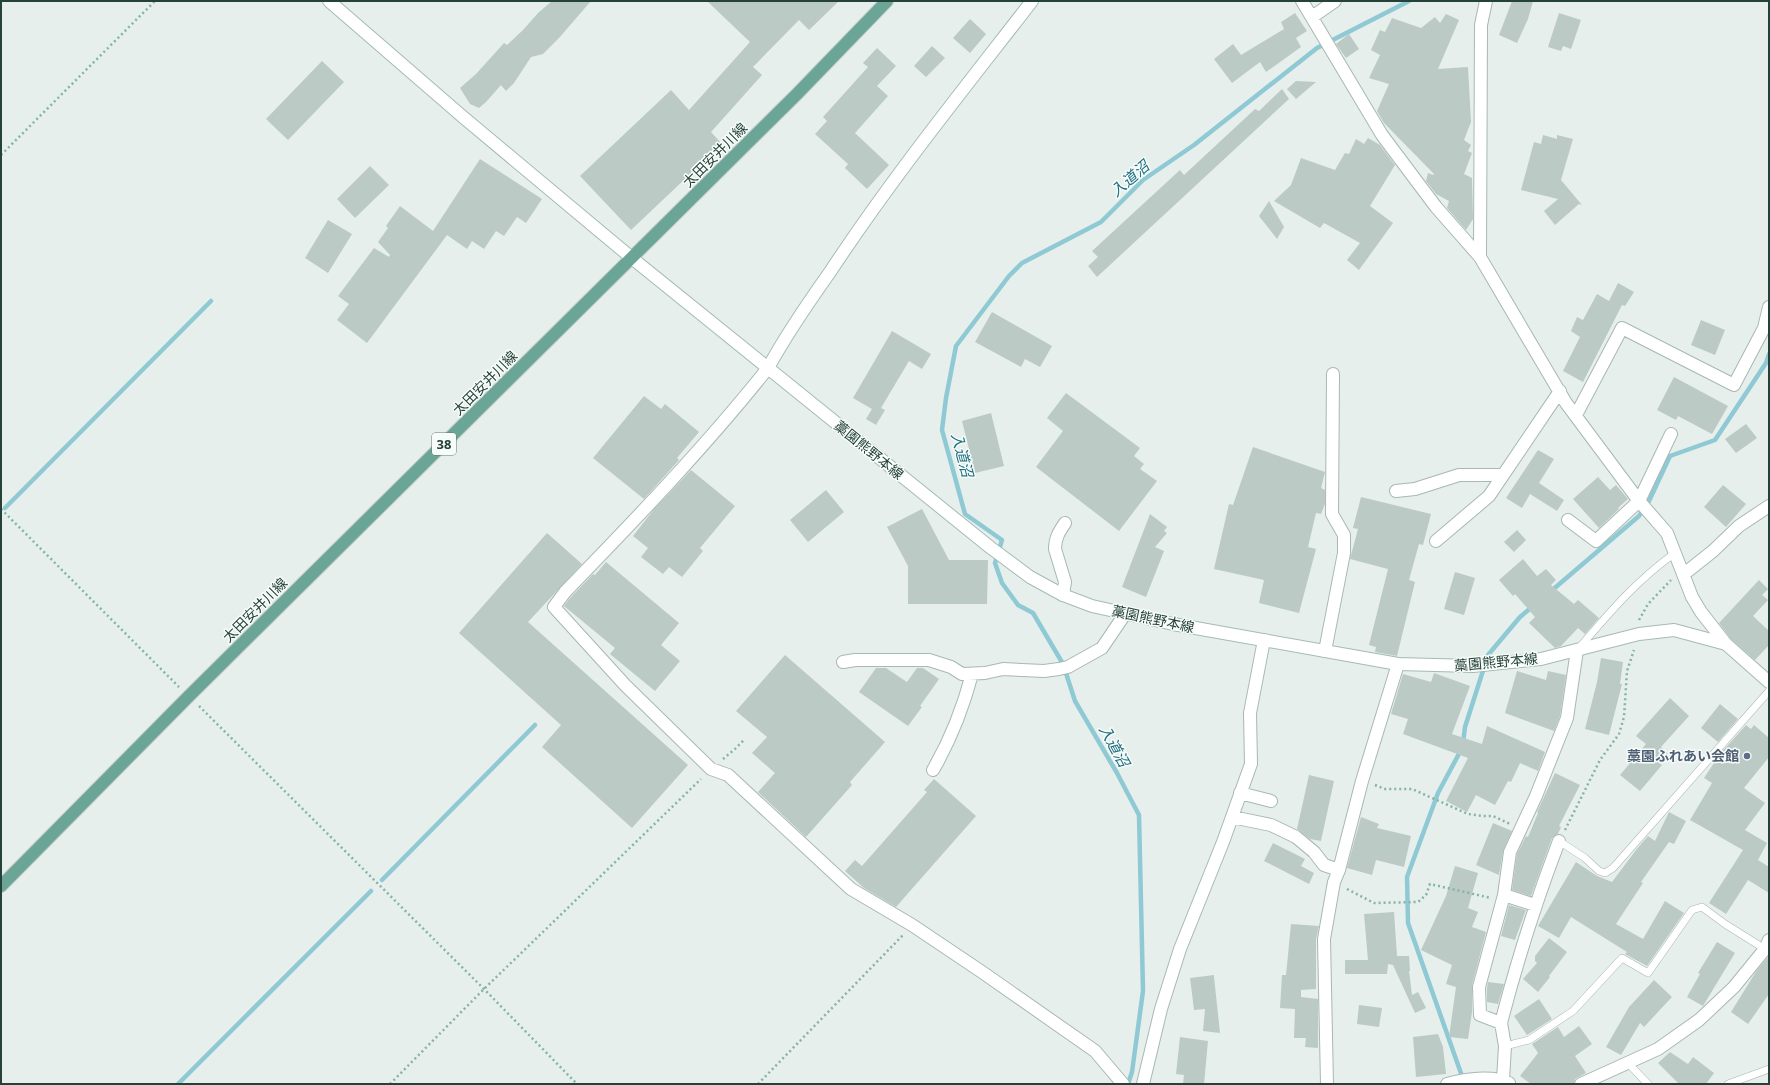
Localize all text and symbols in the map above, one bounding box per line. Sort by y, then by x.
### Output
street label: 太田安井川線 [678,118,751,191]
water label: 入道沼 [1106,155,1154,201]
street label: 太田安井川線 [448,346,521,419]
street label: 藁園熊野本線 [831,416,908,483]
water label: 入道沼 [947,430,979,481]
road number: 38 [432,433,456,455]
street label: 太田安井川線 [218,573,291,646]
street label: 藁園熊野本線 [1110,600,1196,637]
street label: 藁園熊野本線 [1453,648,1539,675]
water label: 入道沼 [1095,721,1135,772]
place label: 藁園ふれあい会館 [1627,746,1739,765]
marker: 藁園ふれあい会館 [1742,751,1752,761]

